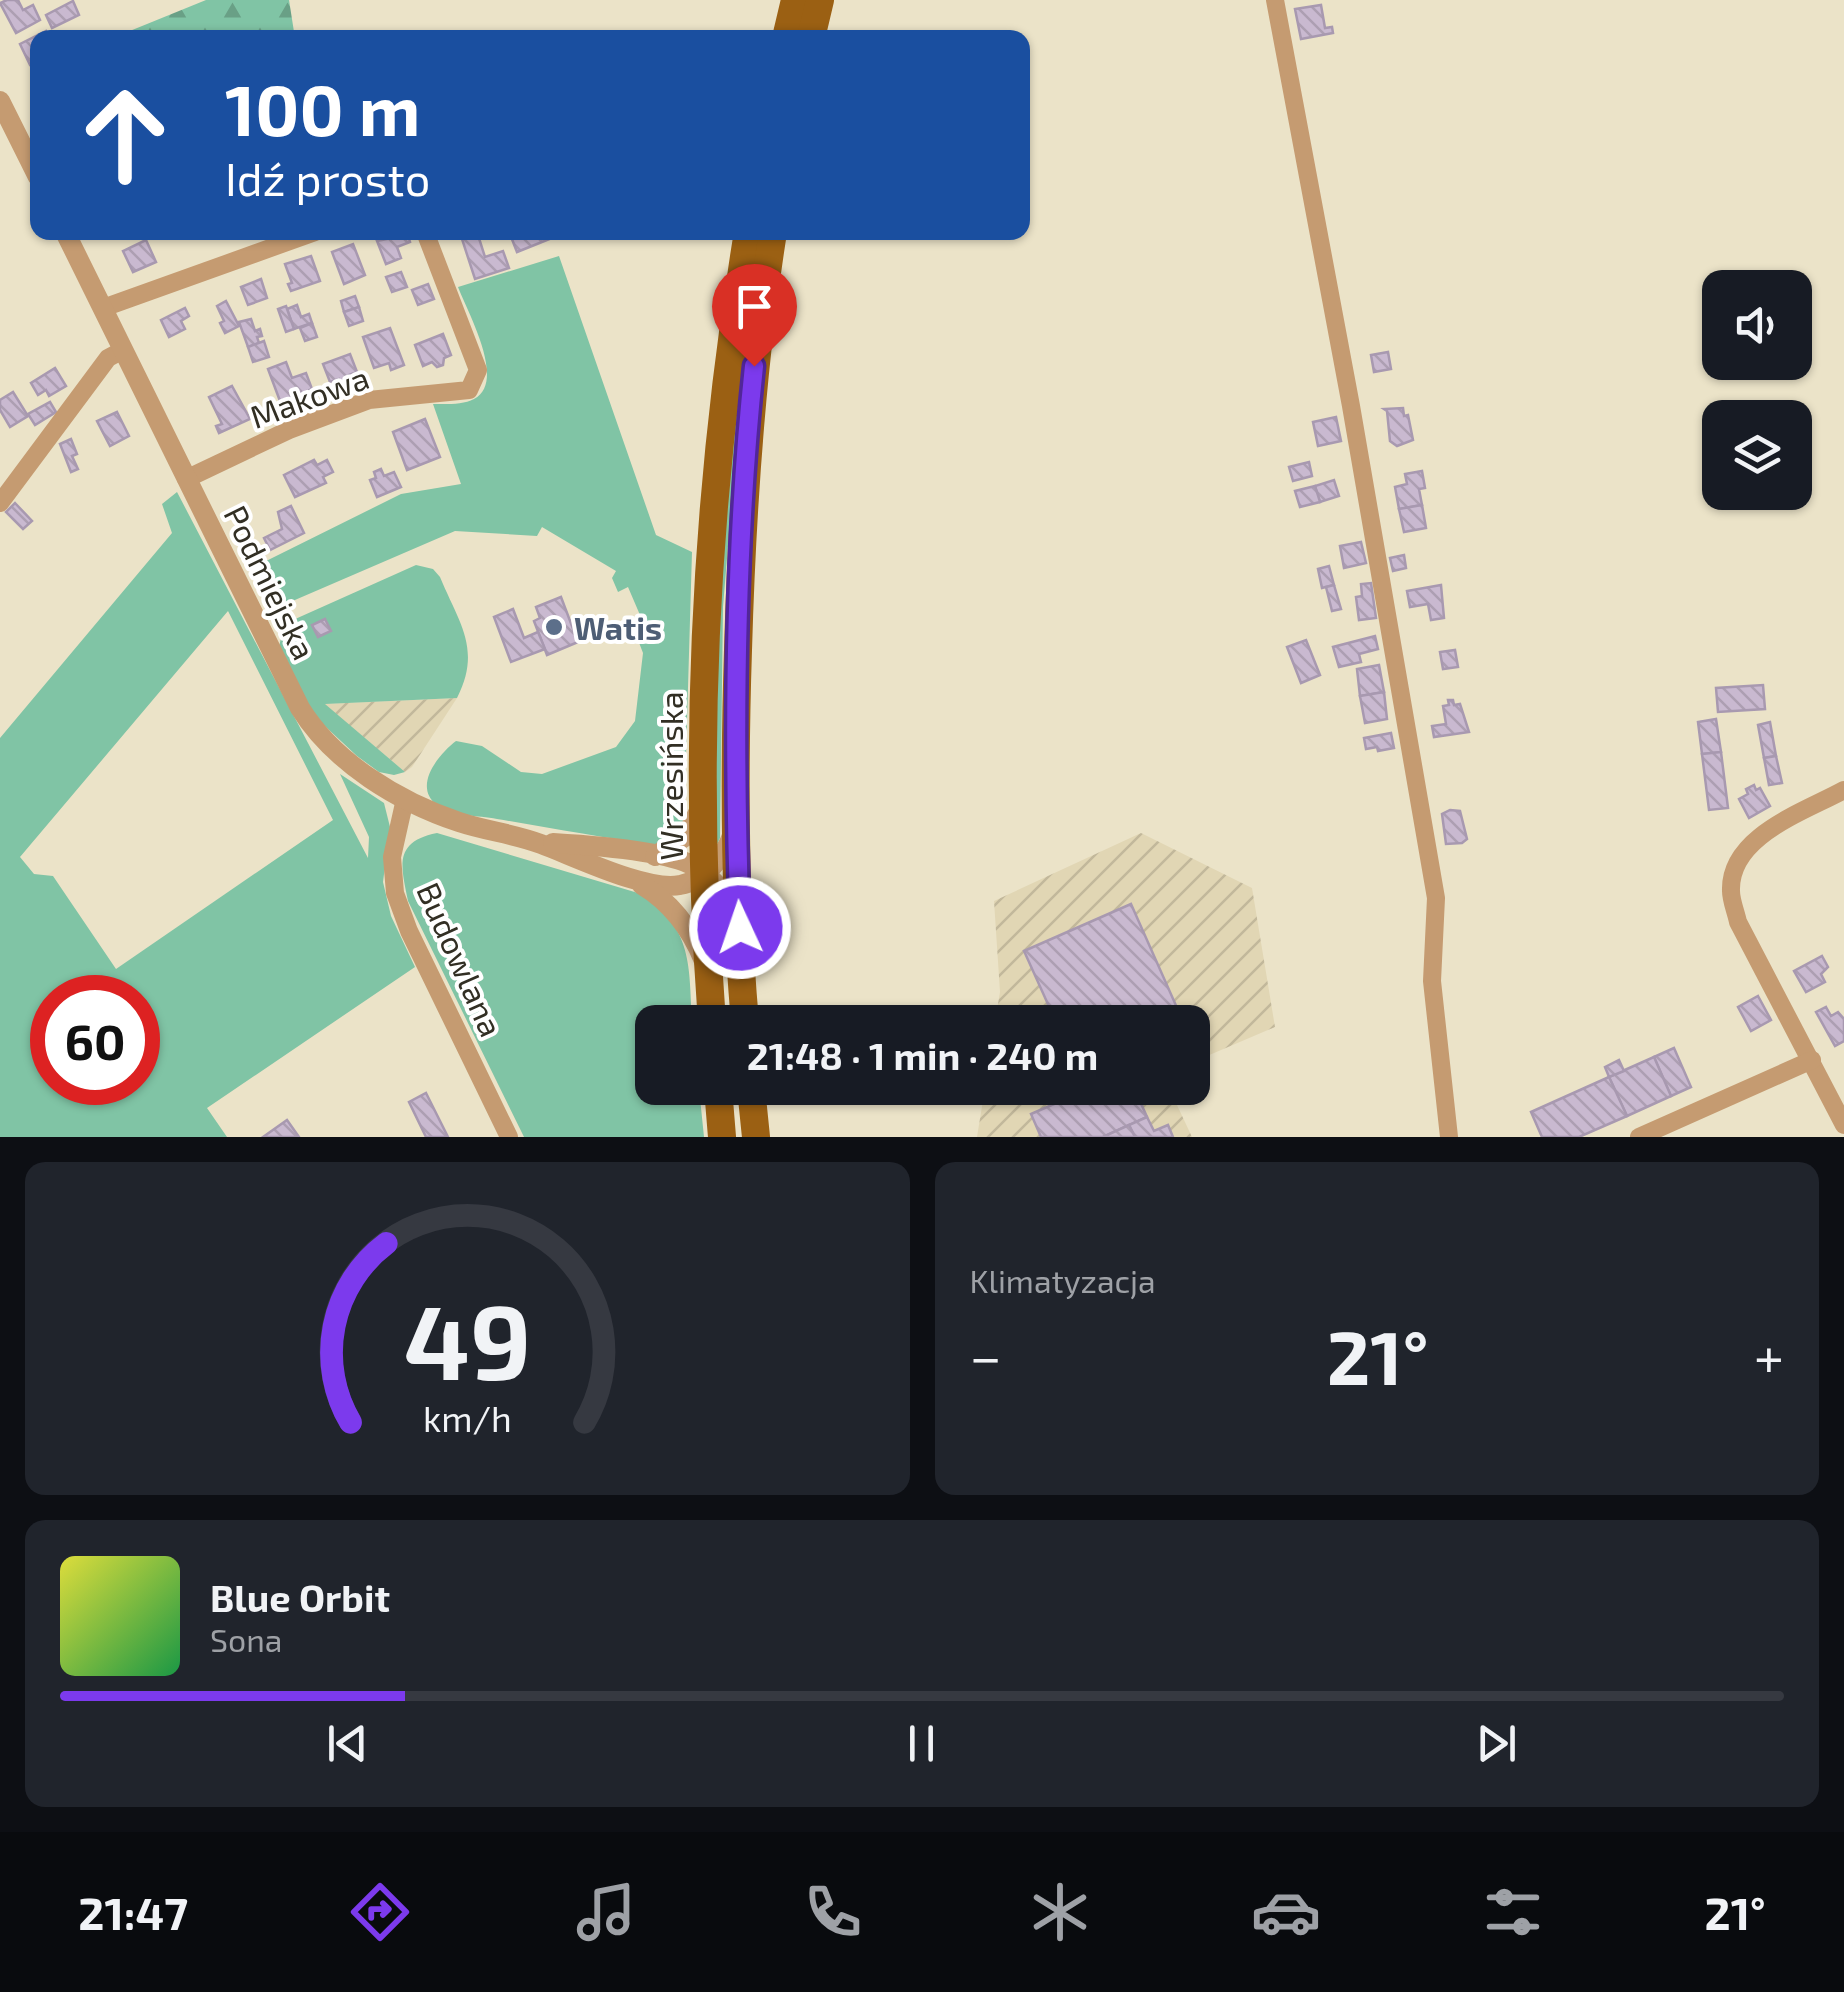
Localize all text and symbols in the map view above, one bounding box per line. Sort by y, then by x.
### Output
text: 100 m [225,66,420,150]
icon: ahead [60,70,190,200]
text: Idź prosto [225,151,430,205]
pin [712,264,797,367]
map controls [1702,270,1812,510]
button: sound [1702,270,1812,380]
icon: arrive [727,279,782,334]
street label: Makowa [245,357,373,435]
button: layers [1702,400,1812,510]
street label: Podmiejska [217,499,325,666]
place label: Watis [574,608,662,646]
marker: Watis [543,616,565,638]
street label: Wrzesińska [651,691,689,861]
street label: Budowlana [410,876,512,1042]
position arrow [688,876,792,980]
speed limit sign: 60 [30,975,160,1105]
text: 21:48 · 1 min · 240 m [747,1032,1098,1078]
text: Klimatyzacja [970,1261,1156,1299]
text: 49 [403,1276,531,1401]
text: 21° [1327,1310,1429,1400]
text: − [970,1322,1002,1388]
text: + [1754,1322,1784,1388]
text: km/h [423,1396,512,1439]
text: Blue Orbit [210,1574,390,1620]
text: Sona [210,1620,282,1658]
icon: previous [320,1716,375,1771]
icon: pause [894,1716,949,1771]
icon: next [1469,1716,1524,1771]
icon: directions [345,1877,415,1947]
icon: music [571,1877,641,1947]
icon: phone [798,1877,868,1947]
icon: climate [1025,1877,1095,1947]
icon: car [1251,1877,1321,1947]
icon: filters [1478,1877,1548,1947]
text: 21:47 [78,1885,188,1939]
text: 21° [1705,1885,1766,1939]

